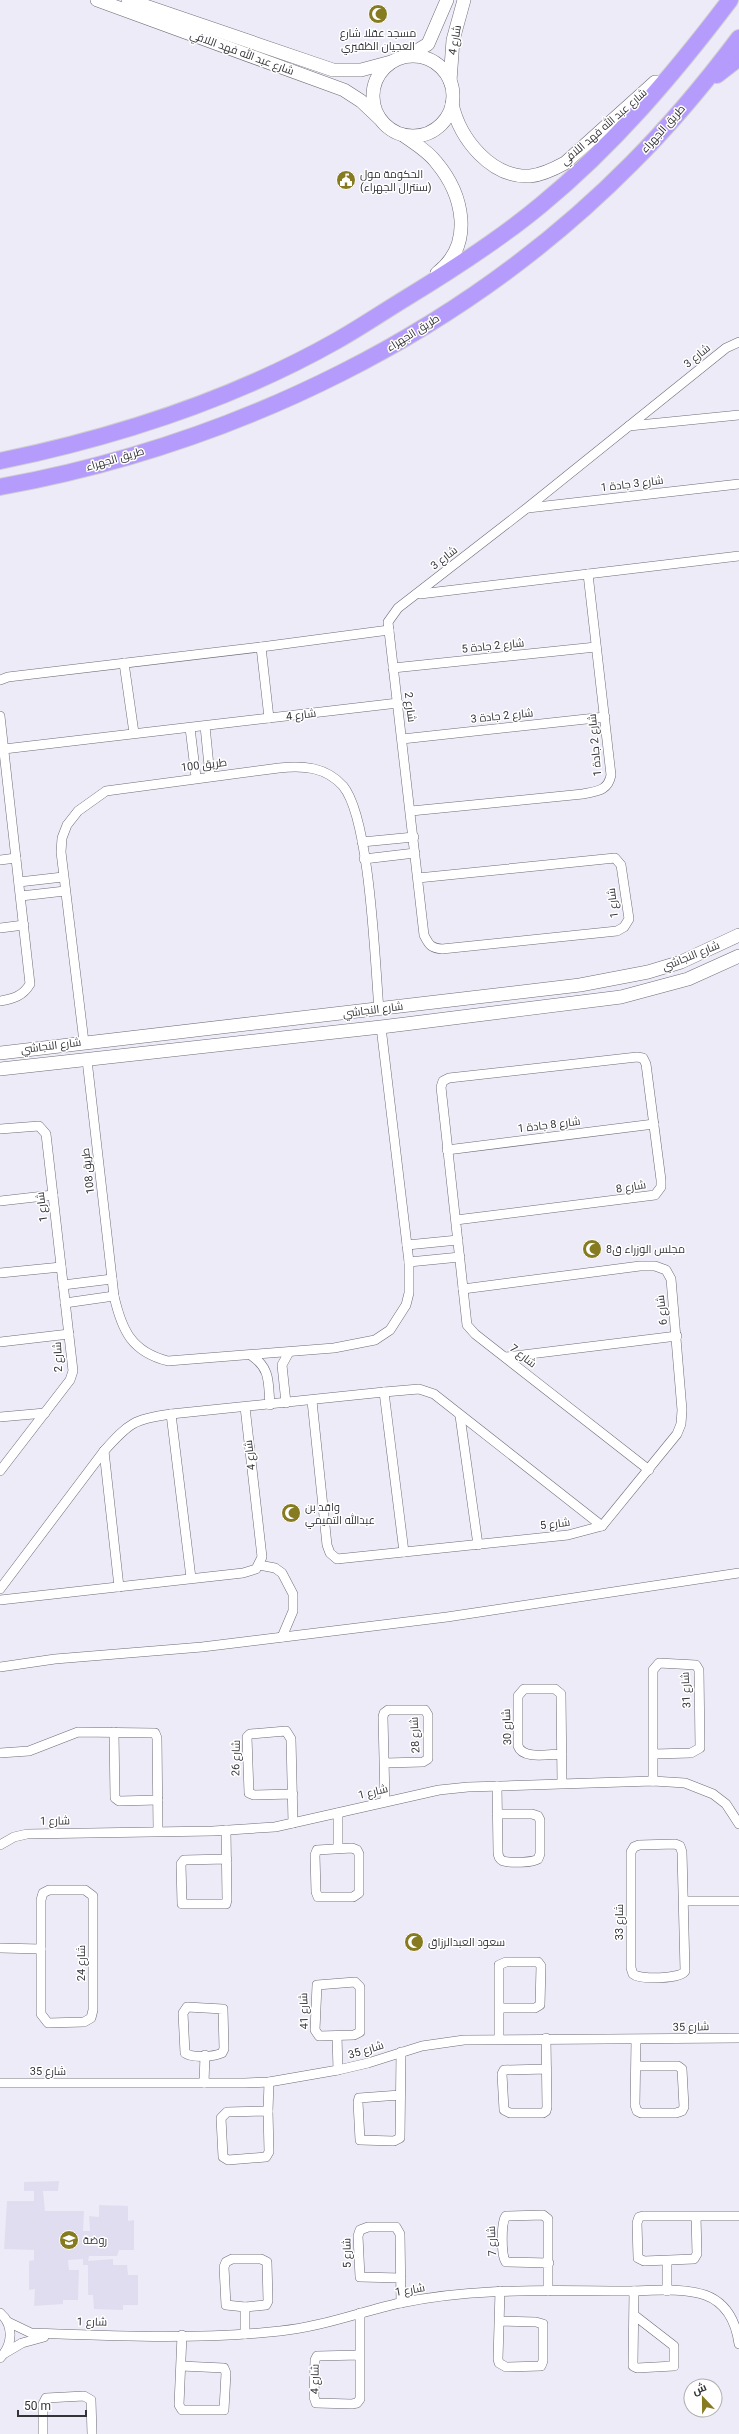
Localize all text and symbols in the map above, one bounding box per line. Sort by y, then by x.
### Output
mosque icon: مسجد عقلا شارع العجيان الظفيري [367,3,389,25]
street label: شارع 4 [446,24,465,56]
street label: شارع عبد الله فهد اللافي [187,26,297,80]
place label: مسجد عقلا شارع العجيان الظفيري [340,27,416,55]
street label: شارع عبد الله فهد اللافي [557,85,651,169]
street label: طريق الجهراء [638,102,688,156]
place label: الحكومة مول (سنترال الجهراء) [360,168,432,194]
public building icon: الحكومة مول (سنترال الجهراء) [335,169,357,191]
street label: طريق الجهراء [384,312,442,354]
street label: شارع 3 [681,341,713,371]
street label: طريق الجهراء [84,444,146,474]
street label: شارع 3 جادة 1 [600,474,664,495]
street label: شارع 3 [428,544,461,573]
street label: شارع 2 جادة 5 [461,636,525,657]
street label: شارع 2 [401,691,418,723]
street label: شارع 2 جادة 3 [470,706,534,727]
street label: شارع 4 [285,707,317,724]
street label: شارع 2 جادة 1 [586,713,605,777]
street label: طريق 100 [180,756,228,774]
street label: شارع 1 [605,887,622,919]
street label: شارع النجاشي [660,939,722,974]
street label: شارع النجاشي [342,1000,404,1021]
street label: شارع النجاشي [20,1036,82,1057]
street label: شارع 8 جادة 1 [517,1115,581,1136]
street label: طريق 108 [79,1147,97,1195]
street label: شارع 8 [615,1178,647,1197]
street label: شارع 1 [34,1191,51,1223]
mosque icon: مجلس الوزراء ق8 [581,1238,603,1260]
place label: مجلس الوزراء ق8 [606,1243,685,1256]
street label: شارع 6 [654,1294,671,1326]
street label: شارع 2 [51,1342,66,1372]
street label: شارع 7 [506,1342,539,1371]
street label: شارع 4 [242,1439,259,1471]
place label: واقد بن عبدالله التميمي [305,1501,375,1529]
mosque icon: واقد بن عبدالله التميمي [280,1502,302,1524]
street label: شارع 5 [539,1516,571,1533]
street label: شارع 31 [679,1671,694,1709]
street label: شارع 30 [500,1709,515,1745]
street label: شارع 28 [408,1716,423,1754]
street label: شارع 26 [229,1740,244,1776]
street label: شارع 1 [357,1782,389,1803]
street label: شارع 1 [40,1814,70,1829]
street label: شارع 33 [613,1904,627,1940]
mosque icon: سعود العبدالرزاق [403,1931,425,1953]
place label: سعود العبدالرزاق [428,1936,505,1949]
street label: شارع 24 [75,1945,89,1981]
street label: شارع 41 [297,1993,312,2029]
street label: شارع 35 [673,2020,709,2035]
street label: شارع 35 [347,2038,386,2062]
street label: شارع 35 [30,2065,66,2079]
street label: شارع 7 [485,2226,500,2256]
school or university icon: روضة [58,2229,80,2251]
place label: روضة [83,2234,107,2247]
street label: شارع 5 [340,2238,355,2268]
street label: شارع 1 [394,2281,426,2300]
street label: شارع 1 [77,2315,107,2330]
street label: شارع 4 [308,2364,323,2394]
north arrow [683,2378,723,2418]
text: ش [690,2381,708,2398]
scale bar [18,2392,86,2418]
text: 50 m [24,2399,51,2413]

